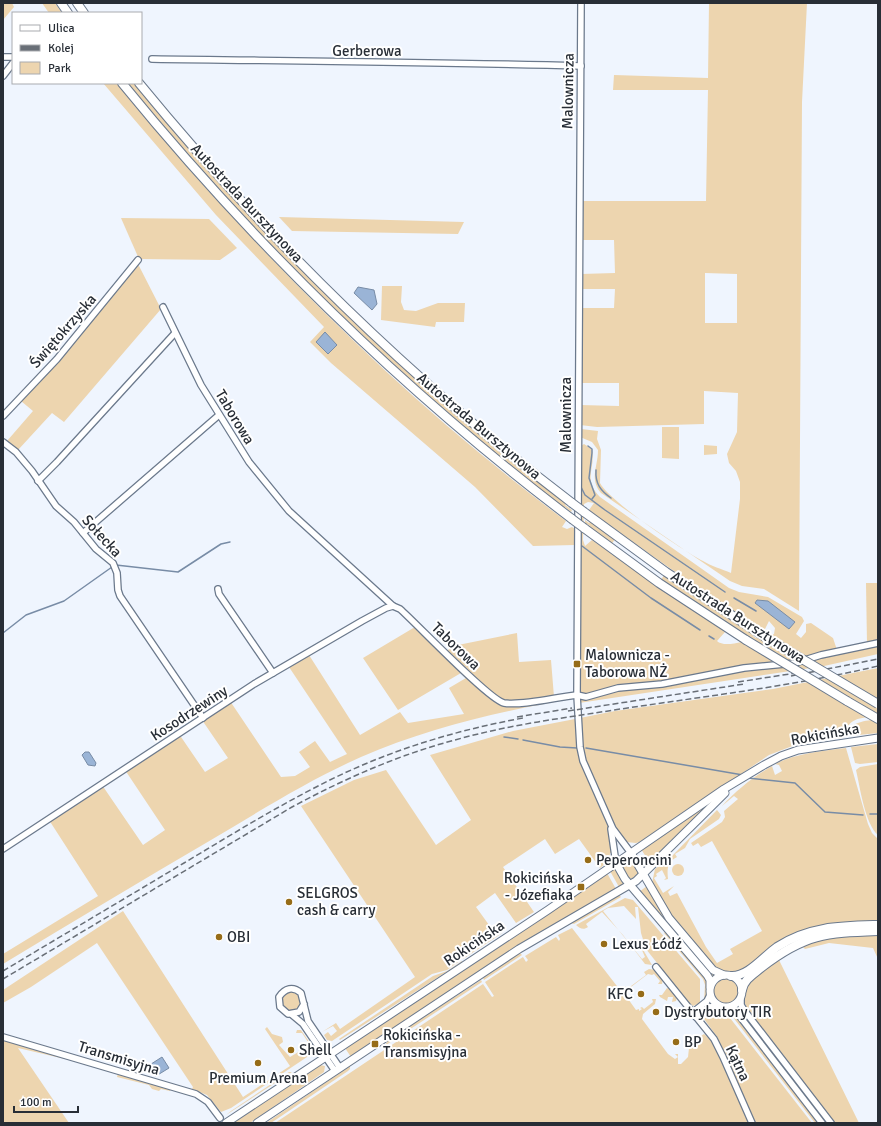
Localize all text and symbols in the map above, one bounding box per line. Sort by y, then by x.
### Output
legend [12,12,142,84]
text: Ulica [48,21,75,36]
text: Kolej [48,41,74,56]
street label: Gerberowa [332,42,402,60]
street label: Malownicza [558,53,578,129]
text: Park [48,61,71,76]
street label: Autostrada Bursztynowa [187,140,307,266]
street label: Świętokrzyska [25,290,100,372]
street label: Autostrada Bursztynowa [413,369,545,483]
street label: Malownicza [557,377,575,453]
street label: Taborowa [212,386,258,448]
street label: Sołecka [78,511,126,561]
street label: Autostrada Bursztynowa [668,567,808,667]
street label: Taborowa [428,618,484,674]
place label: Malownicza - Taborowa NŻ [585,646,670,681]
marker: Malownicza - Taborowa NŻ [572,659,582,669]
street label: Kosodrzewiny [147,681,231,745]
street label: Rokicińska [789,719,861,749]
place label: Peperoncini [596,851,672,869]
marker: Peperoncini [583,855,593,865]
place label: Rokicińska - Józefiaka [504,869,573,904]
marker: Rokicińska - Józefiaka [576,882,586,892]
place label: SELGROS cash & carry [297,884,375,919]
marker: SELGROS cash & carry [284,897,294,907]
street label: Rokicińska [440,916,508,970]
place label: OBI [227,928,250,946]
marker: OBI [214,932,224,942]
place label: Lexus Łódź [612,935,682,953]
marker: Lexus Łódź [599,939,609,949]
place label: KFC [607,985,633,1003]
marker: KFC [636,989,646,999]
place label: Dystrybutory TIR [664,1003,772,1021]
marker: Dystrybutory TIR [651,1007,661,1017]
place label: Rokicińska - Transmisyjna [383,1026,467,1061]
place label: BP [684,1033,702,1051]
street label: Transmisyjna [76,1037,162,1079]
marker: BP [671,1037,681,1047]
marker: Rokicińska - Transmisyjna [370,1039,380,1049]
place label: Shell [299,1041,332,1059]
street label: Kątna [722,1042,754,1084]
marker: Shell [286,1045,296,1055]
marker: Premium Arena [253,1058,263,1068]
place label: Premium Arena [209,1069,307,1087]
scale bar [14,1088,78,1114]
text: 100 m [20,1095,52,1110]

